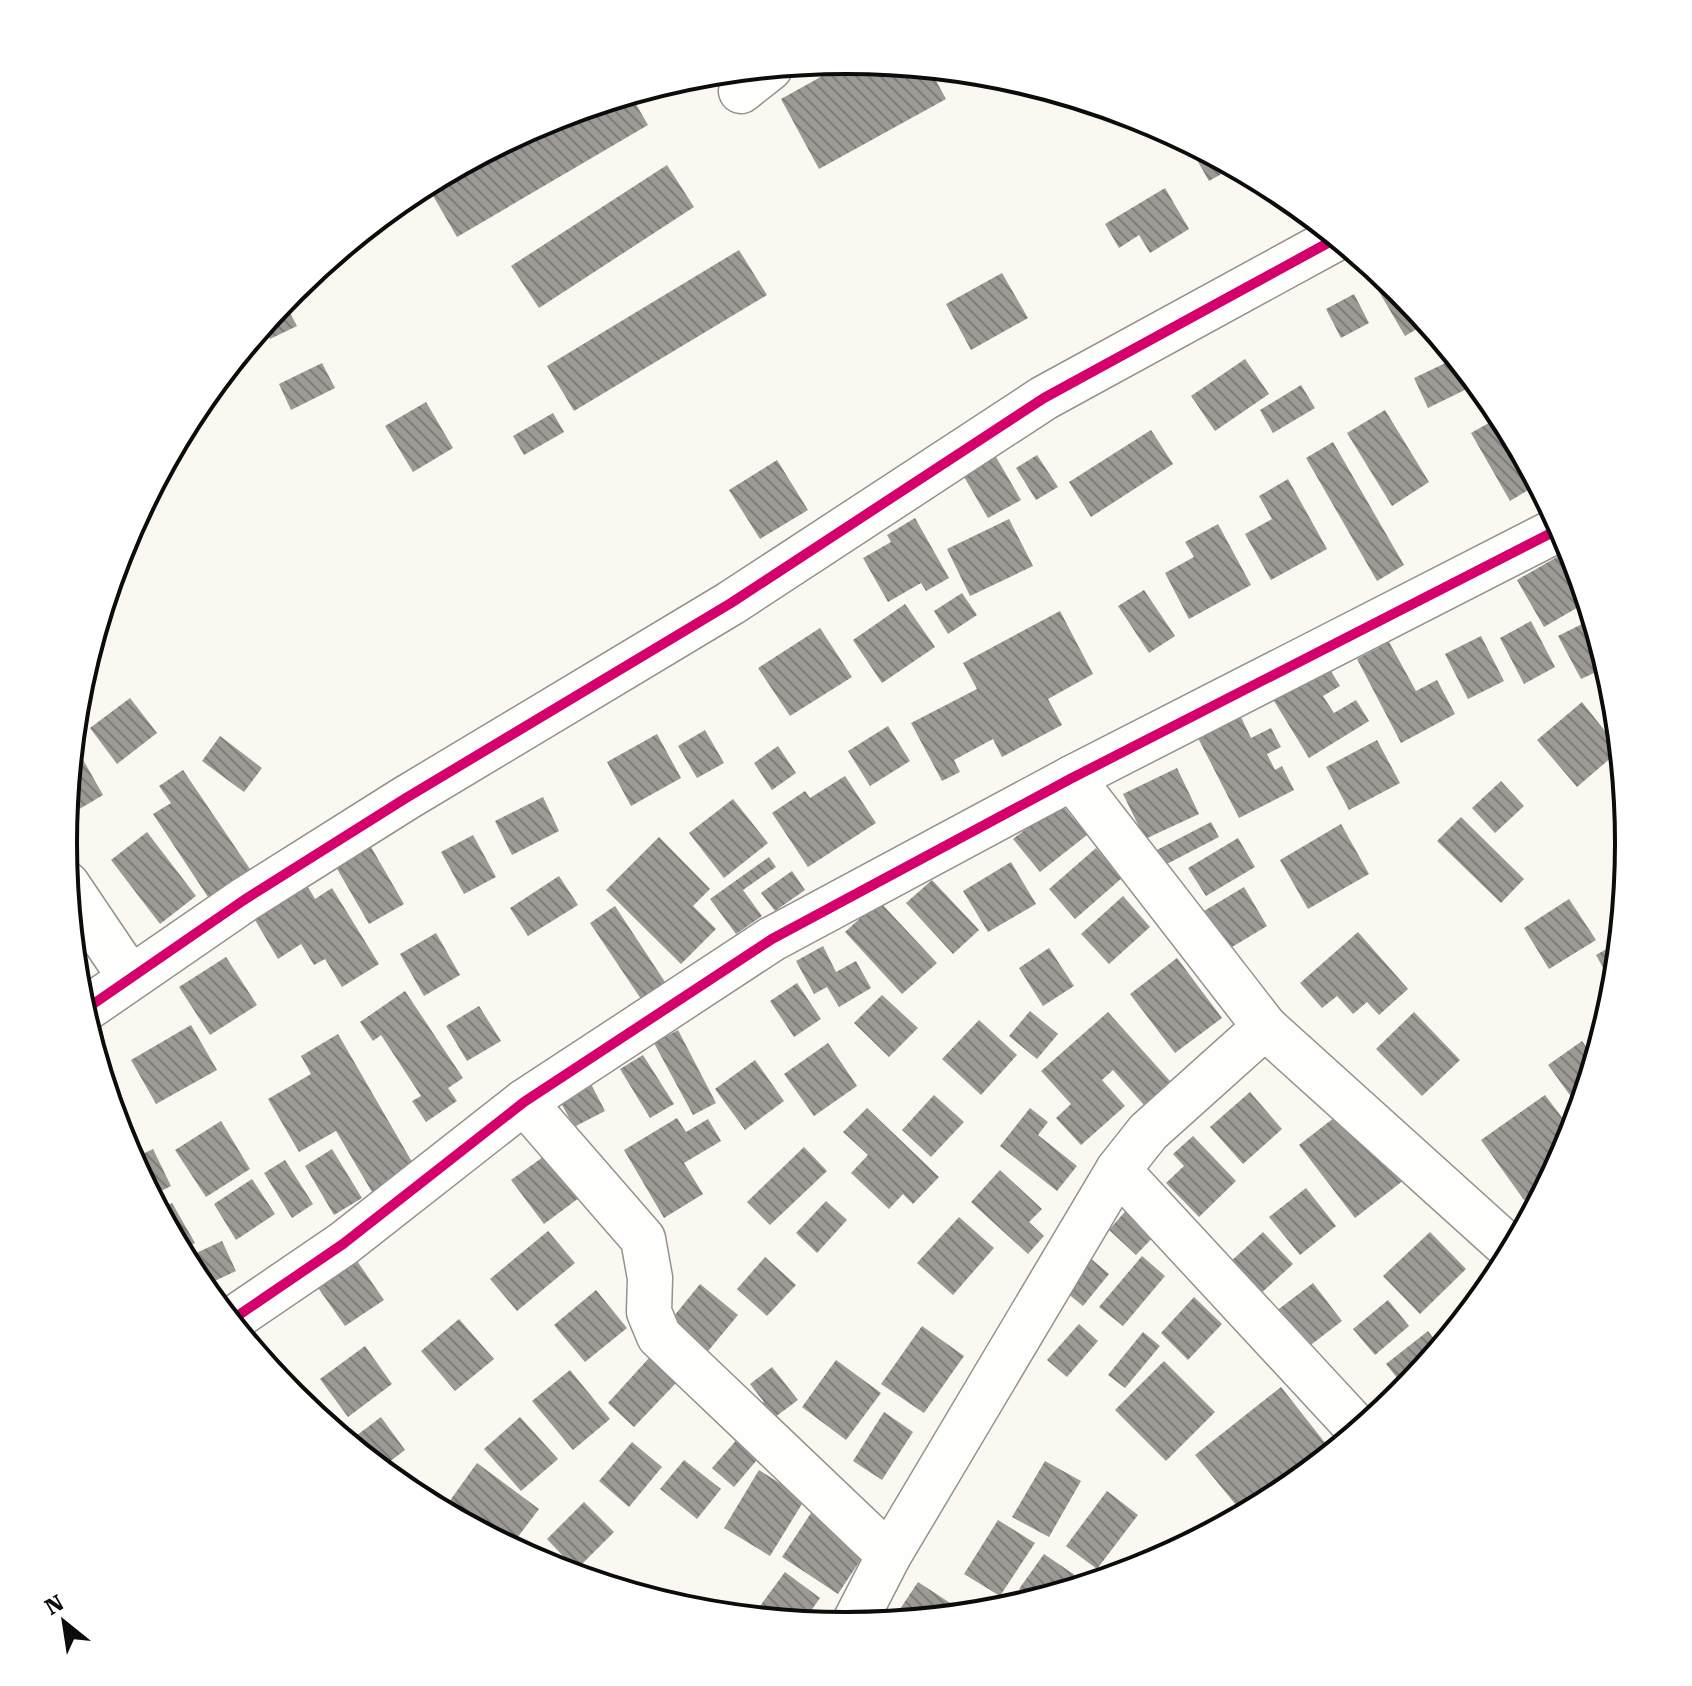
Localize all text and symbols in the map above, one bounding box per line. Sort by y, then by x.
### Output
north arrow [24,1582,104,1662]
text: N [41,1590,68,1620]

